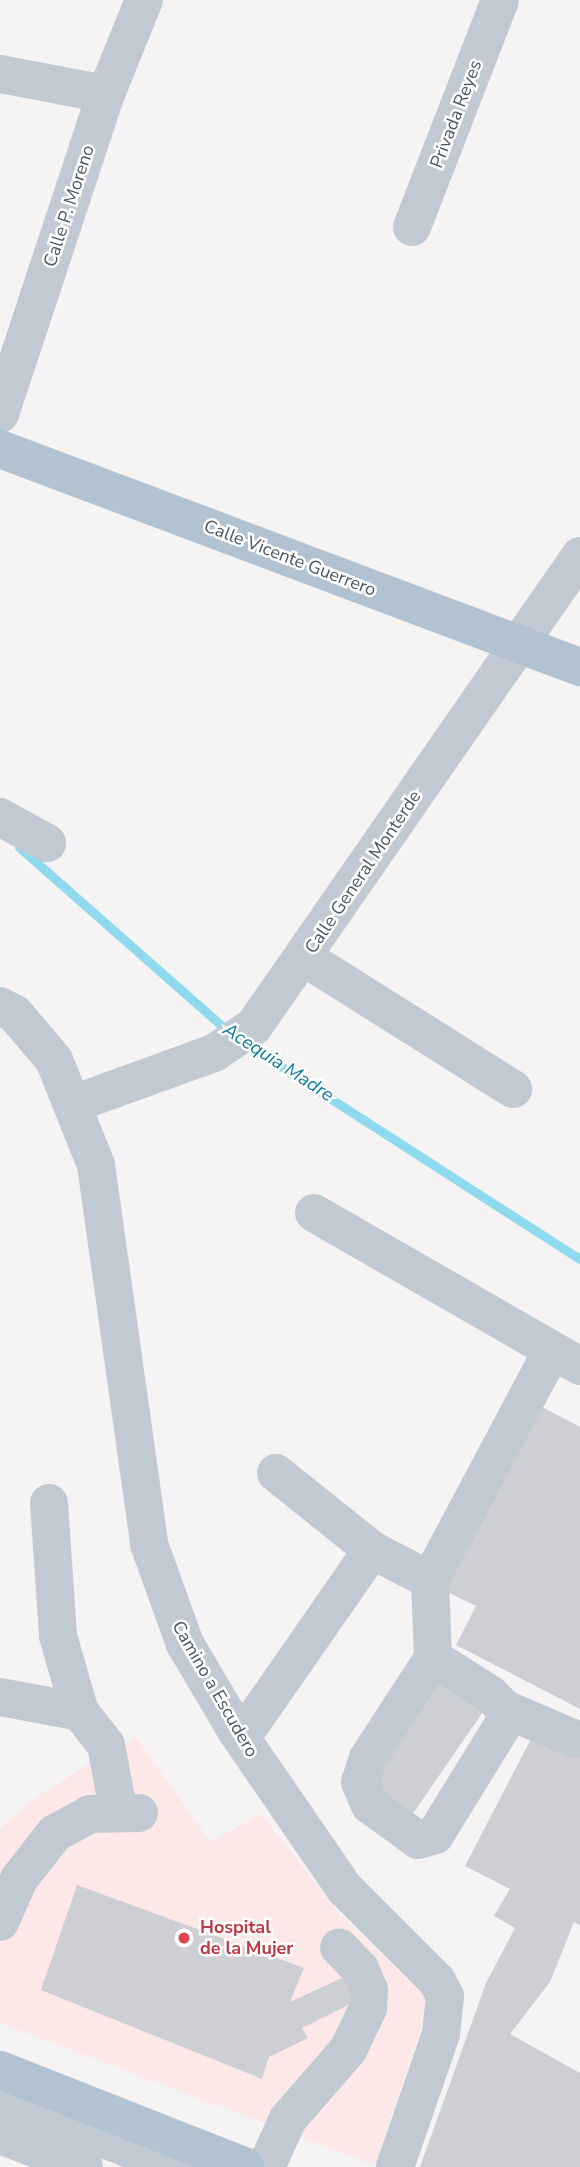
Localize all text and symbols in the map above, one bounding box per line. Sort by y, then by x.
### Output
street label: Privada Reyes [426,57,486,171]
street label: Calle P. Moreno [39,142,99,270]
street label: Calle Vicente Guerrero [201,515,379,601]
street label: Calle General Monterde [300,786,426,958]
water label: Acequia Madre [218,1019,338,1107]
street label: Camino a Escudero [167,1617,263,1761]
place label: Hospital de la Mujer [200,1917,293,1960]
marker: Hospital de la Mujer [174,1928,194,1948]

